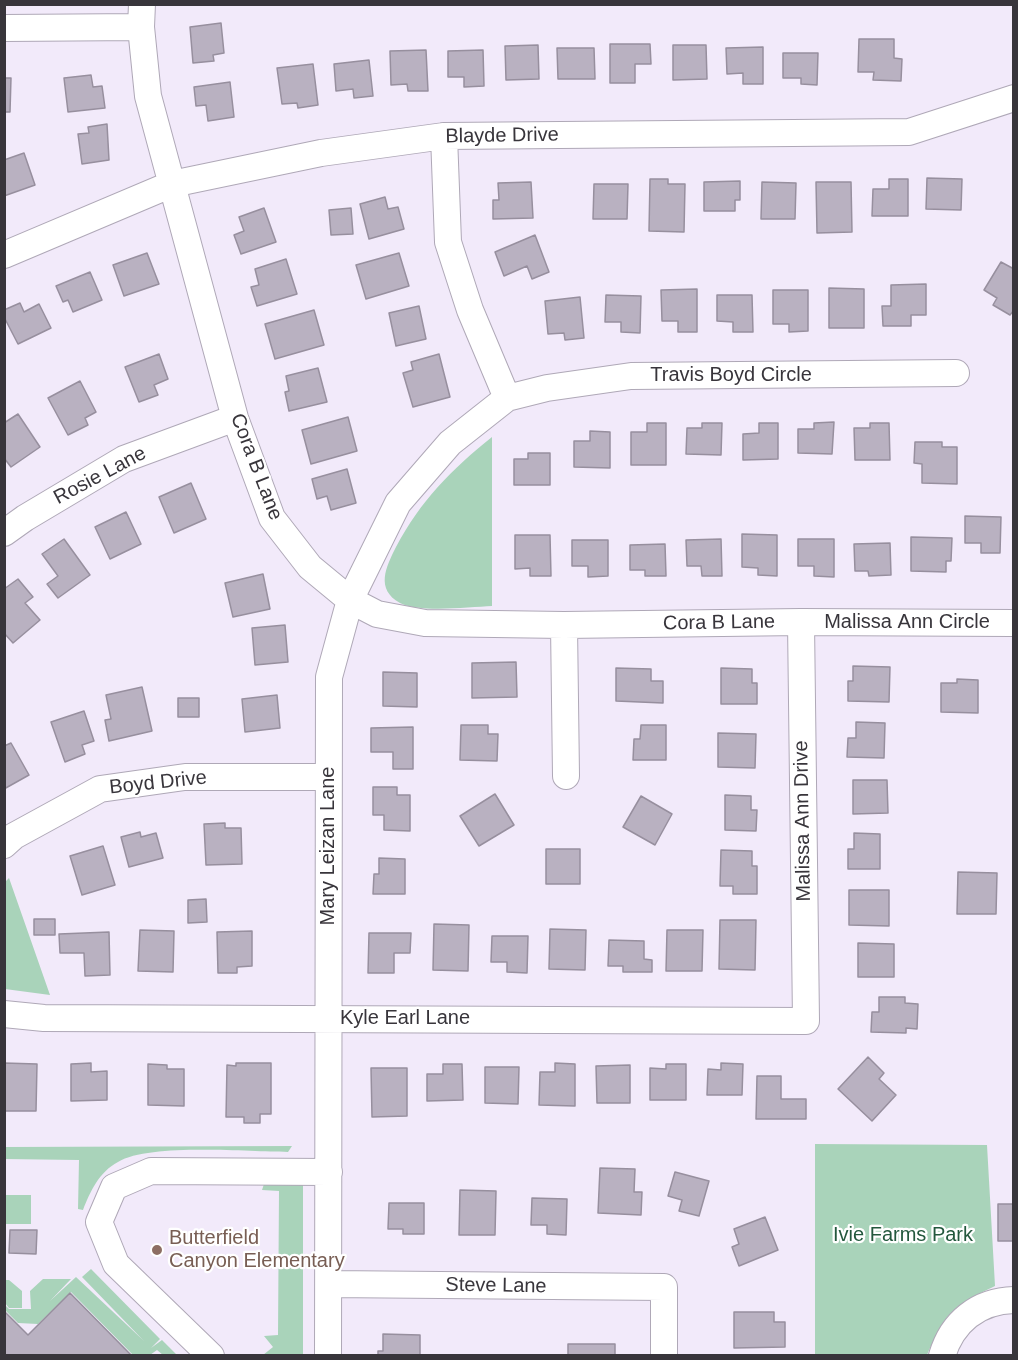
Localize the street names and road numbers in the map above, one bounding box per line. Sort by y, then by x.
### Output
street label: Blayde Drive [445,123,559,149]
street label: Travis Boyd Circle [650,363,812,387]
street label: Cora B Lane [225,410,287,524]
street label: Rosie Lane [50,442,150,510]
street label: Cora B Lane [663,610,775,636]
street label: Malissa Ann Circle [824,610,990,634]
street label: Malissa Ann Drive [790,740,816,902]
street label: Boyd Drive [108,766,208,800]
street label: Mary Leizan Lane [316,767,340,925]
street label: Kyle Earl Lane [340,1006,470,1030]
street label: Steve Lane [445,1273,547,1299]

